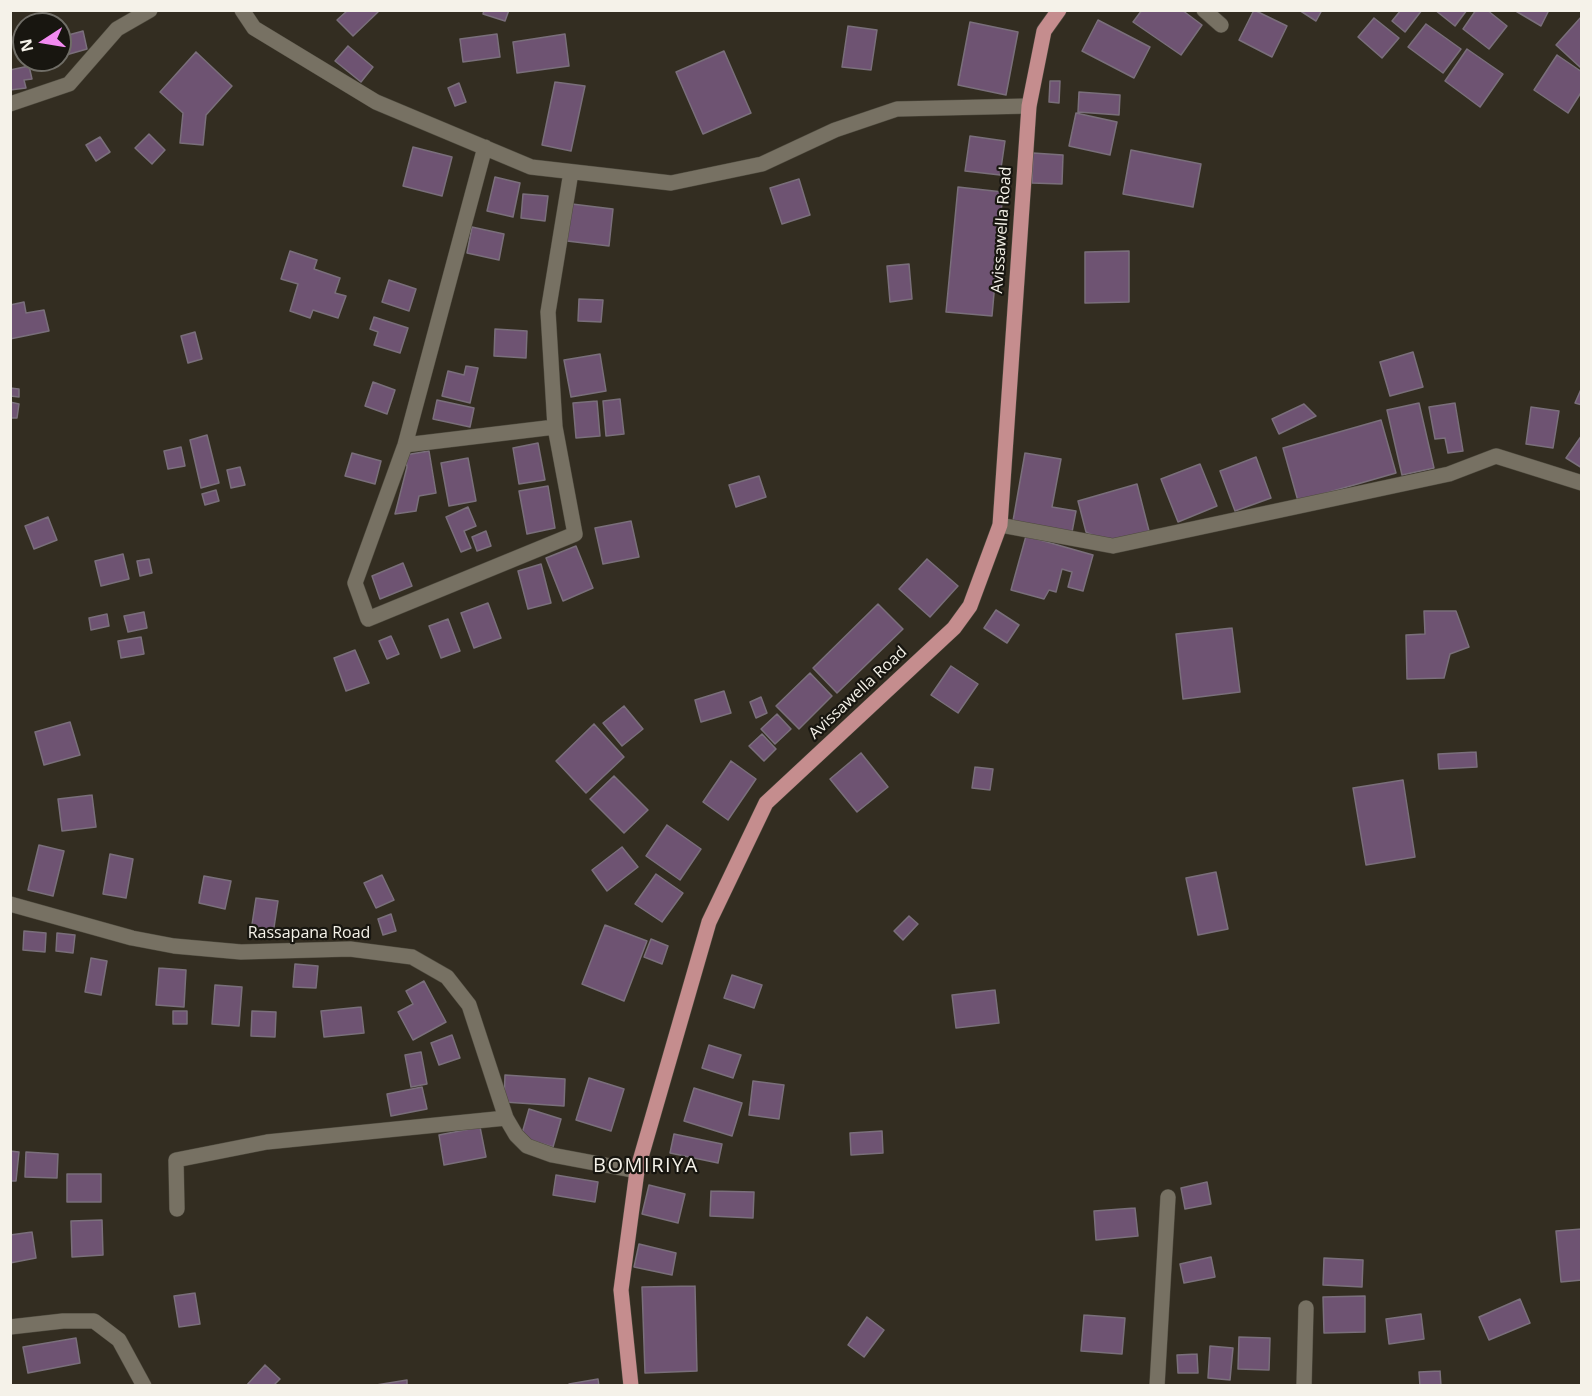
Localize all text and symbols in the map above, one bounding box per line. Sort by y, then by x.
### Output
north arrow [12,12,72,72]
text: N [14,37,38,54]
street label: Avissawella Road [988,166,1016,294]
street label: Avissawella Road [805,643,911,743]
street label: Rassapana Road [248,923,370,943]
district label: BOMIRIYA [593,1154,699,1178]

